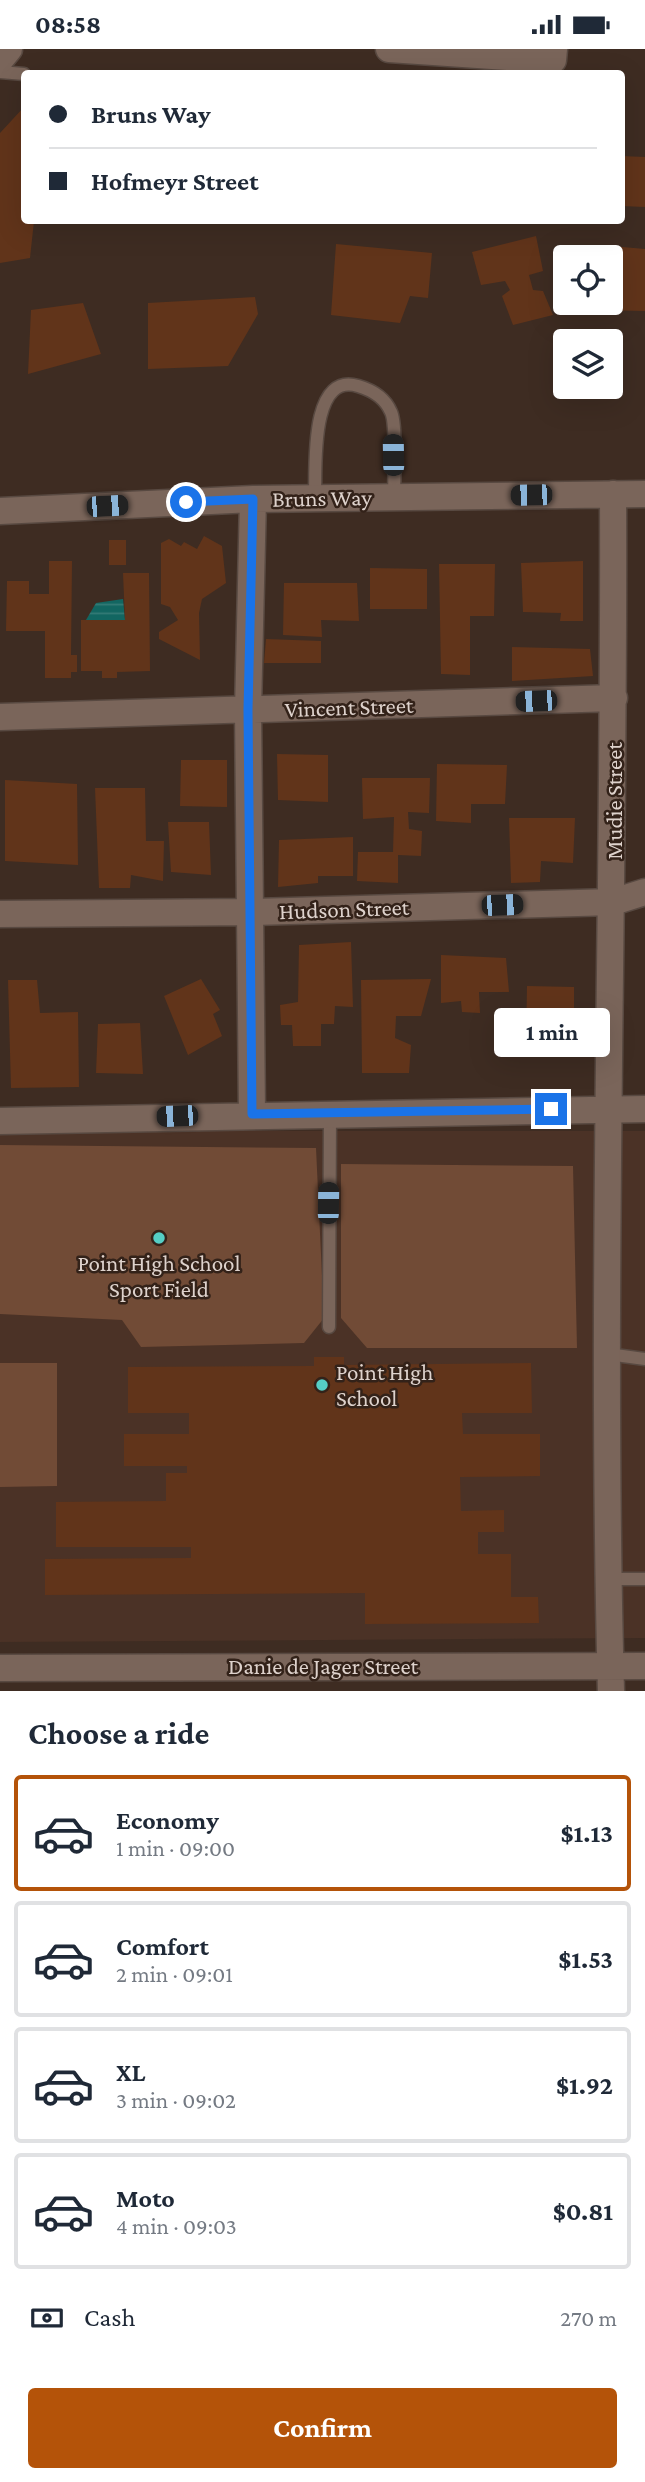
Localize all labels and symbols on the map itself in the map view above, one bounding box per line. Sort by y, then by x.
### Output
car [383,434,404,476]
street label: Bruns Way [272,484,373,512]
car [510,484,553,506]
route start [170,486,202,518]
car [86,494,129,518]
car [515,690,558,712]
street label: Vincent Street [284,692,414,722]
street label: Mudie Street [601,742,627,860]
street label: Hudson Street [278,894,410,924]
car [481,894,524,916]
callout: 1 min [493,1007,609,1056]
route end [535,1093,567,1125]
car [156,1105,199,1127]
car [318,1182,339,1224]
marker: Point High School Sport Field [151,1230,167,1246]
place label: Point High School Sport Field [77,1250,241,1302]
place label: Point High School [336,1359,433,1411]
marker: Point High School [314,1377,330,1393]
street label: Danie de Jager Street [228,1653,418,1679]

